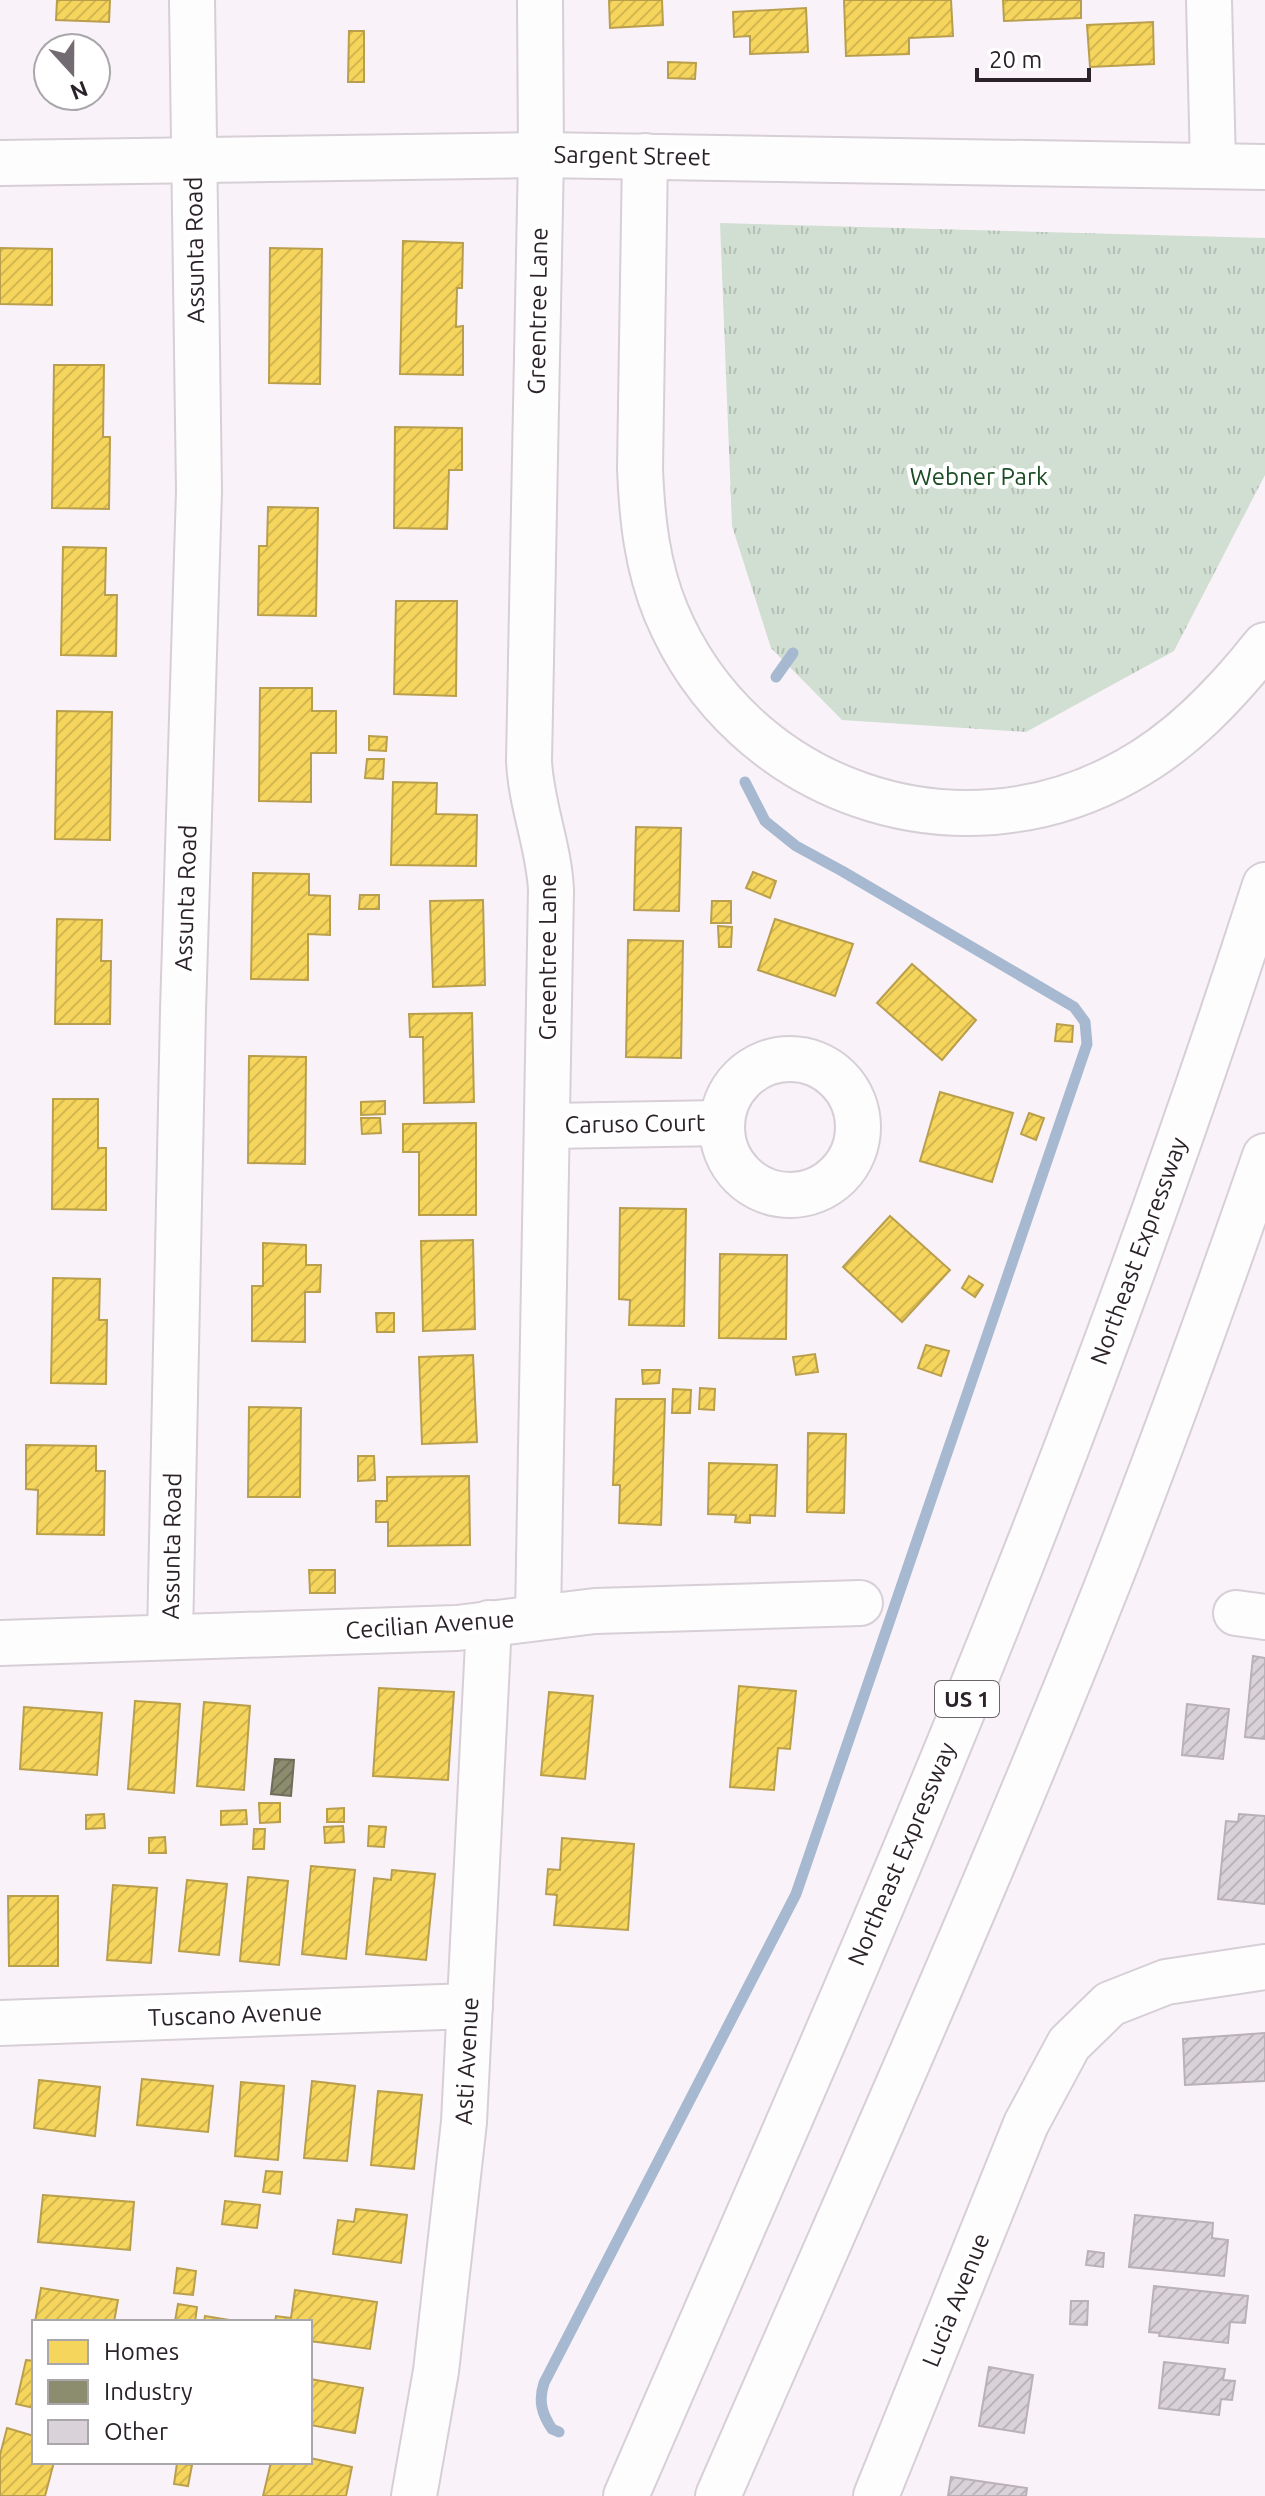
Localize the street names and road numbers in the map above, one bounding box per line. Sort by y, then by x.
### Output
street label: Sargent Street [553,141,711,170]
street label: Assunta Road [180,176,209,324]
street label: Greentree Lane [523,227,552,395]
street label: Assunta Road [169,824,202,972]
street label: Greentree Lane [534,873,561,1041]
street label: Caruso Court [564,1109,706,1138]
street label: Northeast Expressway [1085,1133,1192,1368]
street label: Assunta Road [157,1472,186,1620]
street label: Cecilian Avenue [345,1605,515,1644]
road number: US 1 [935,1681,999,1717]
street label: Northeast Expressway [842,1738,961,1969]
street label: Asti Avenue [450,1996,483,2126]
street label: Tuscano Avenue [147,1998,323,2031]
street label: Lucia Avenue [916,2229,995,2371]

